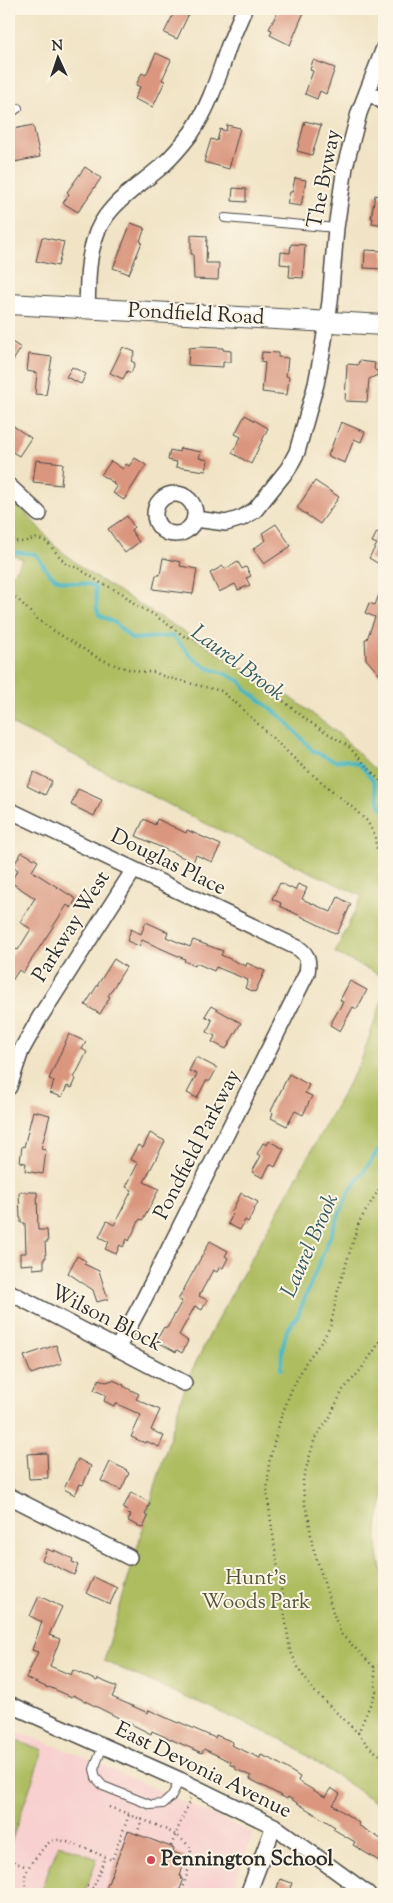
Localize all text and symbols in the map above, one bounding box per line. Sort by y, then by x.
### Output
north arrow [32,32,82,82]
text: N [51,37,64,57]
street label: The Byway [301,126,349,231]
street label: Pondfield Road [127,296,265,334]
water label: Laurel Brook [183,618,291,710]
street label: Douglas Place [105,822,231,904]
street label: Parkway West [26,866,118,988]
street label: Pondfield Parkway [147,1064,249,1225]
water label: Laurel Brook [274,1189,348,1303]
street label: Wilson Block [45,1278,167,1360]
park label: Hunt's Woods Park [202,1564,311,1618]
street label: East Devonia Avenue [110,1715,296,1827]
place label: Pennington School [161,1845,333,1875]
marker: Pennington School [145,1854,157,1866]

